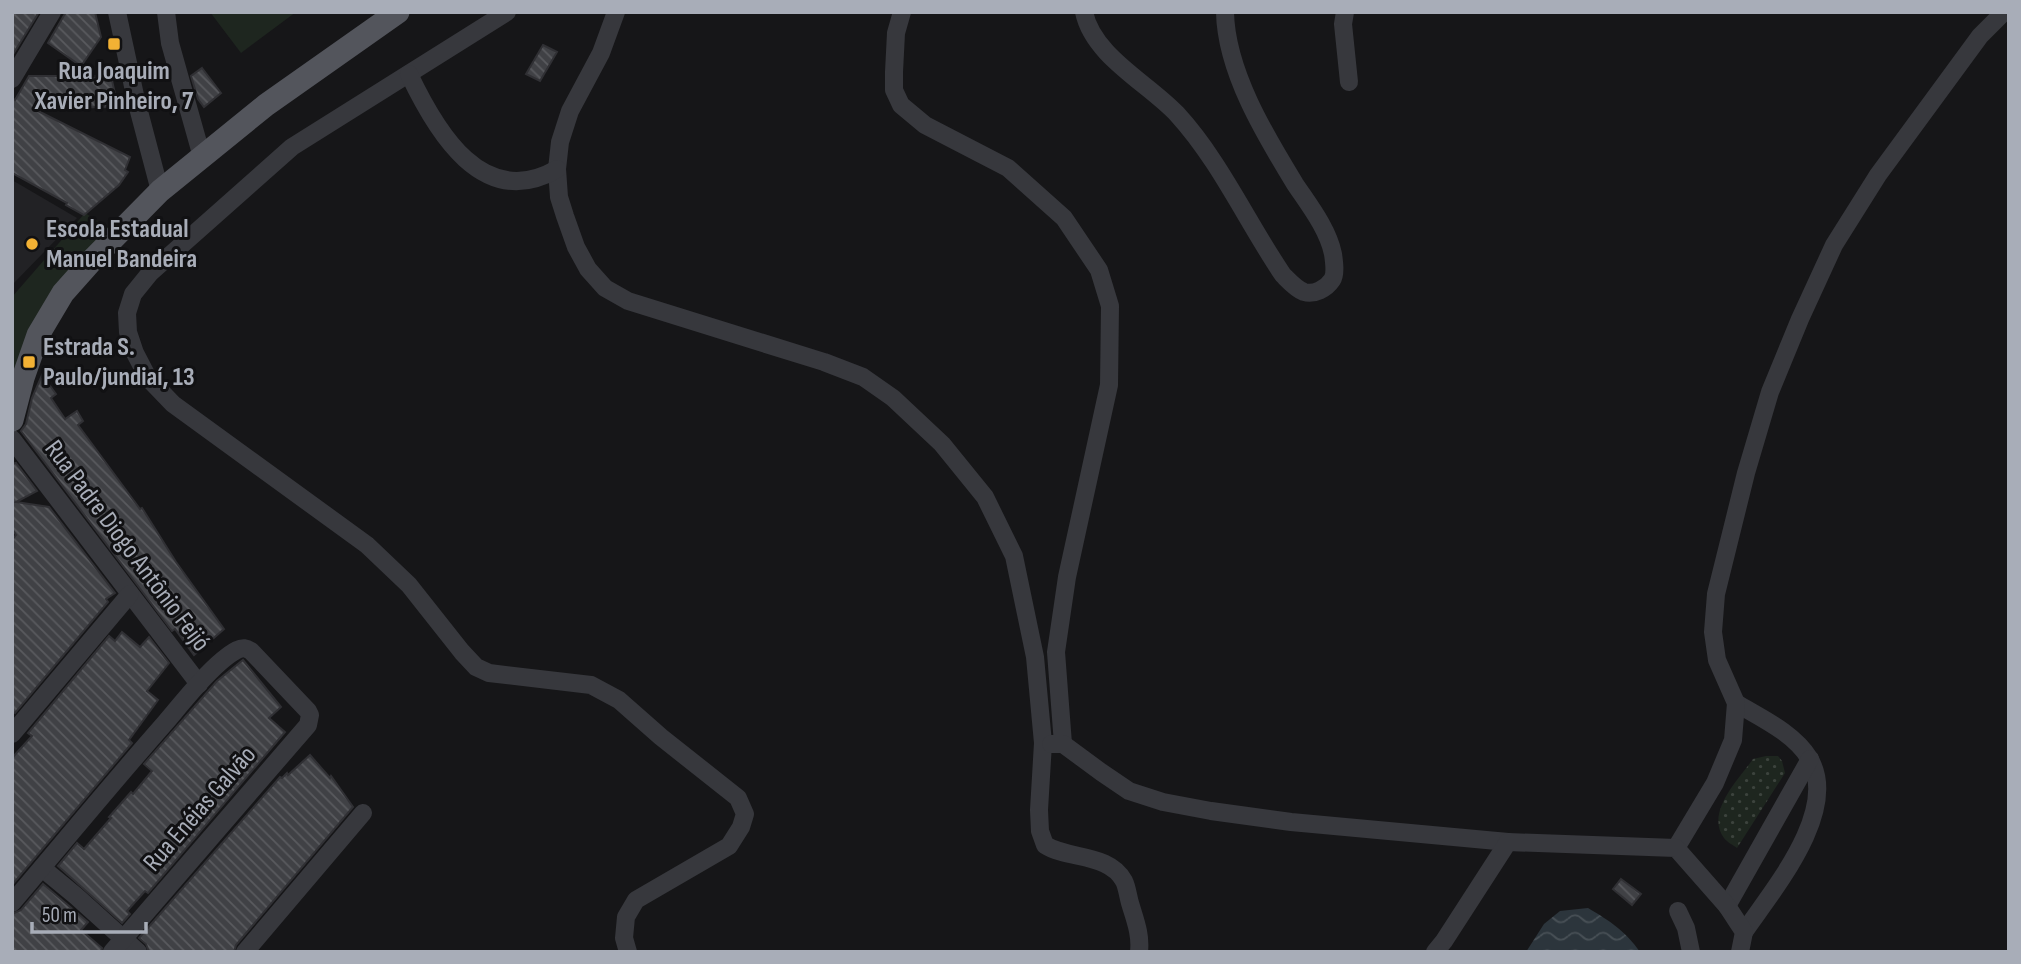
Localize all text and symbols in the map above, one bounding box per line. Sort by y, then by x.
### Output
marker: Rua Joaquim Xavier Pinheiro, 7 [106,36,122,52]
place label: Rua Joaquim Xavier Pinheiro, 7 [34,56,194,117]
place label: Escola Estadual Manuel Bandeira [46,214,197,275]
marker: Escola Estadual Manuel Bandeira [24,236,40,252]
place label: Estrada S. Paulo/jundiaí, 13 [43,332,195,393]
marker: Estrada S. Paulo/jundiaí, 13 [21,354,37,370]
street label: Rua Padre Diogo Antônio Feijó [38,434,216,658]
street label: Rua Enéias Galvão [137,740,263,878]
scale bar [32,890,145,934]
text: 50 m [42,903,77,928]

